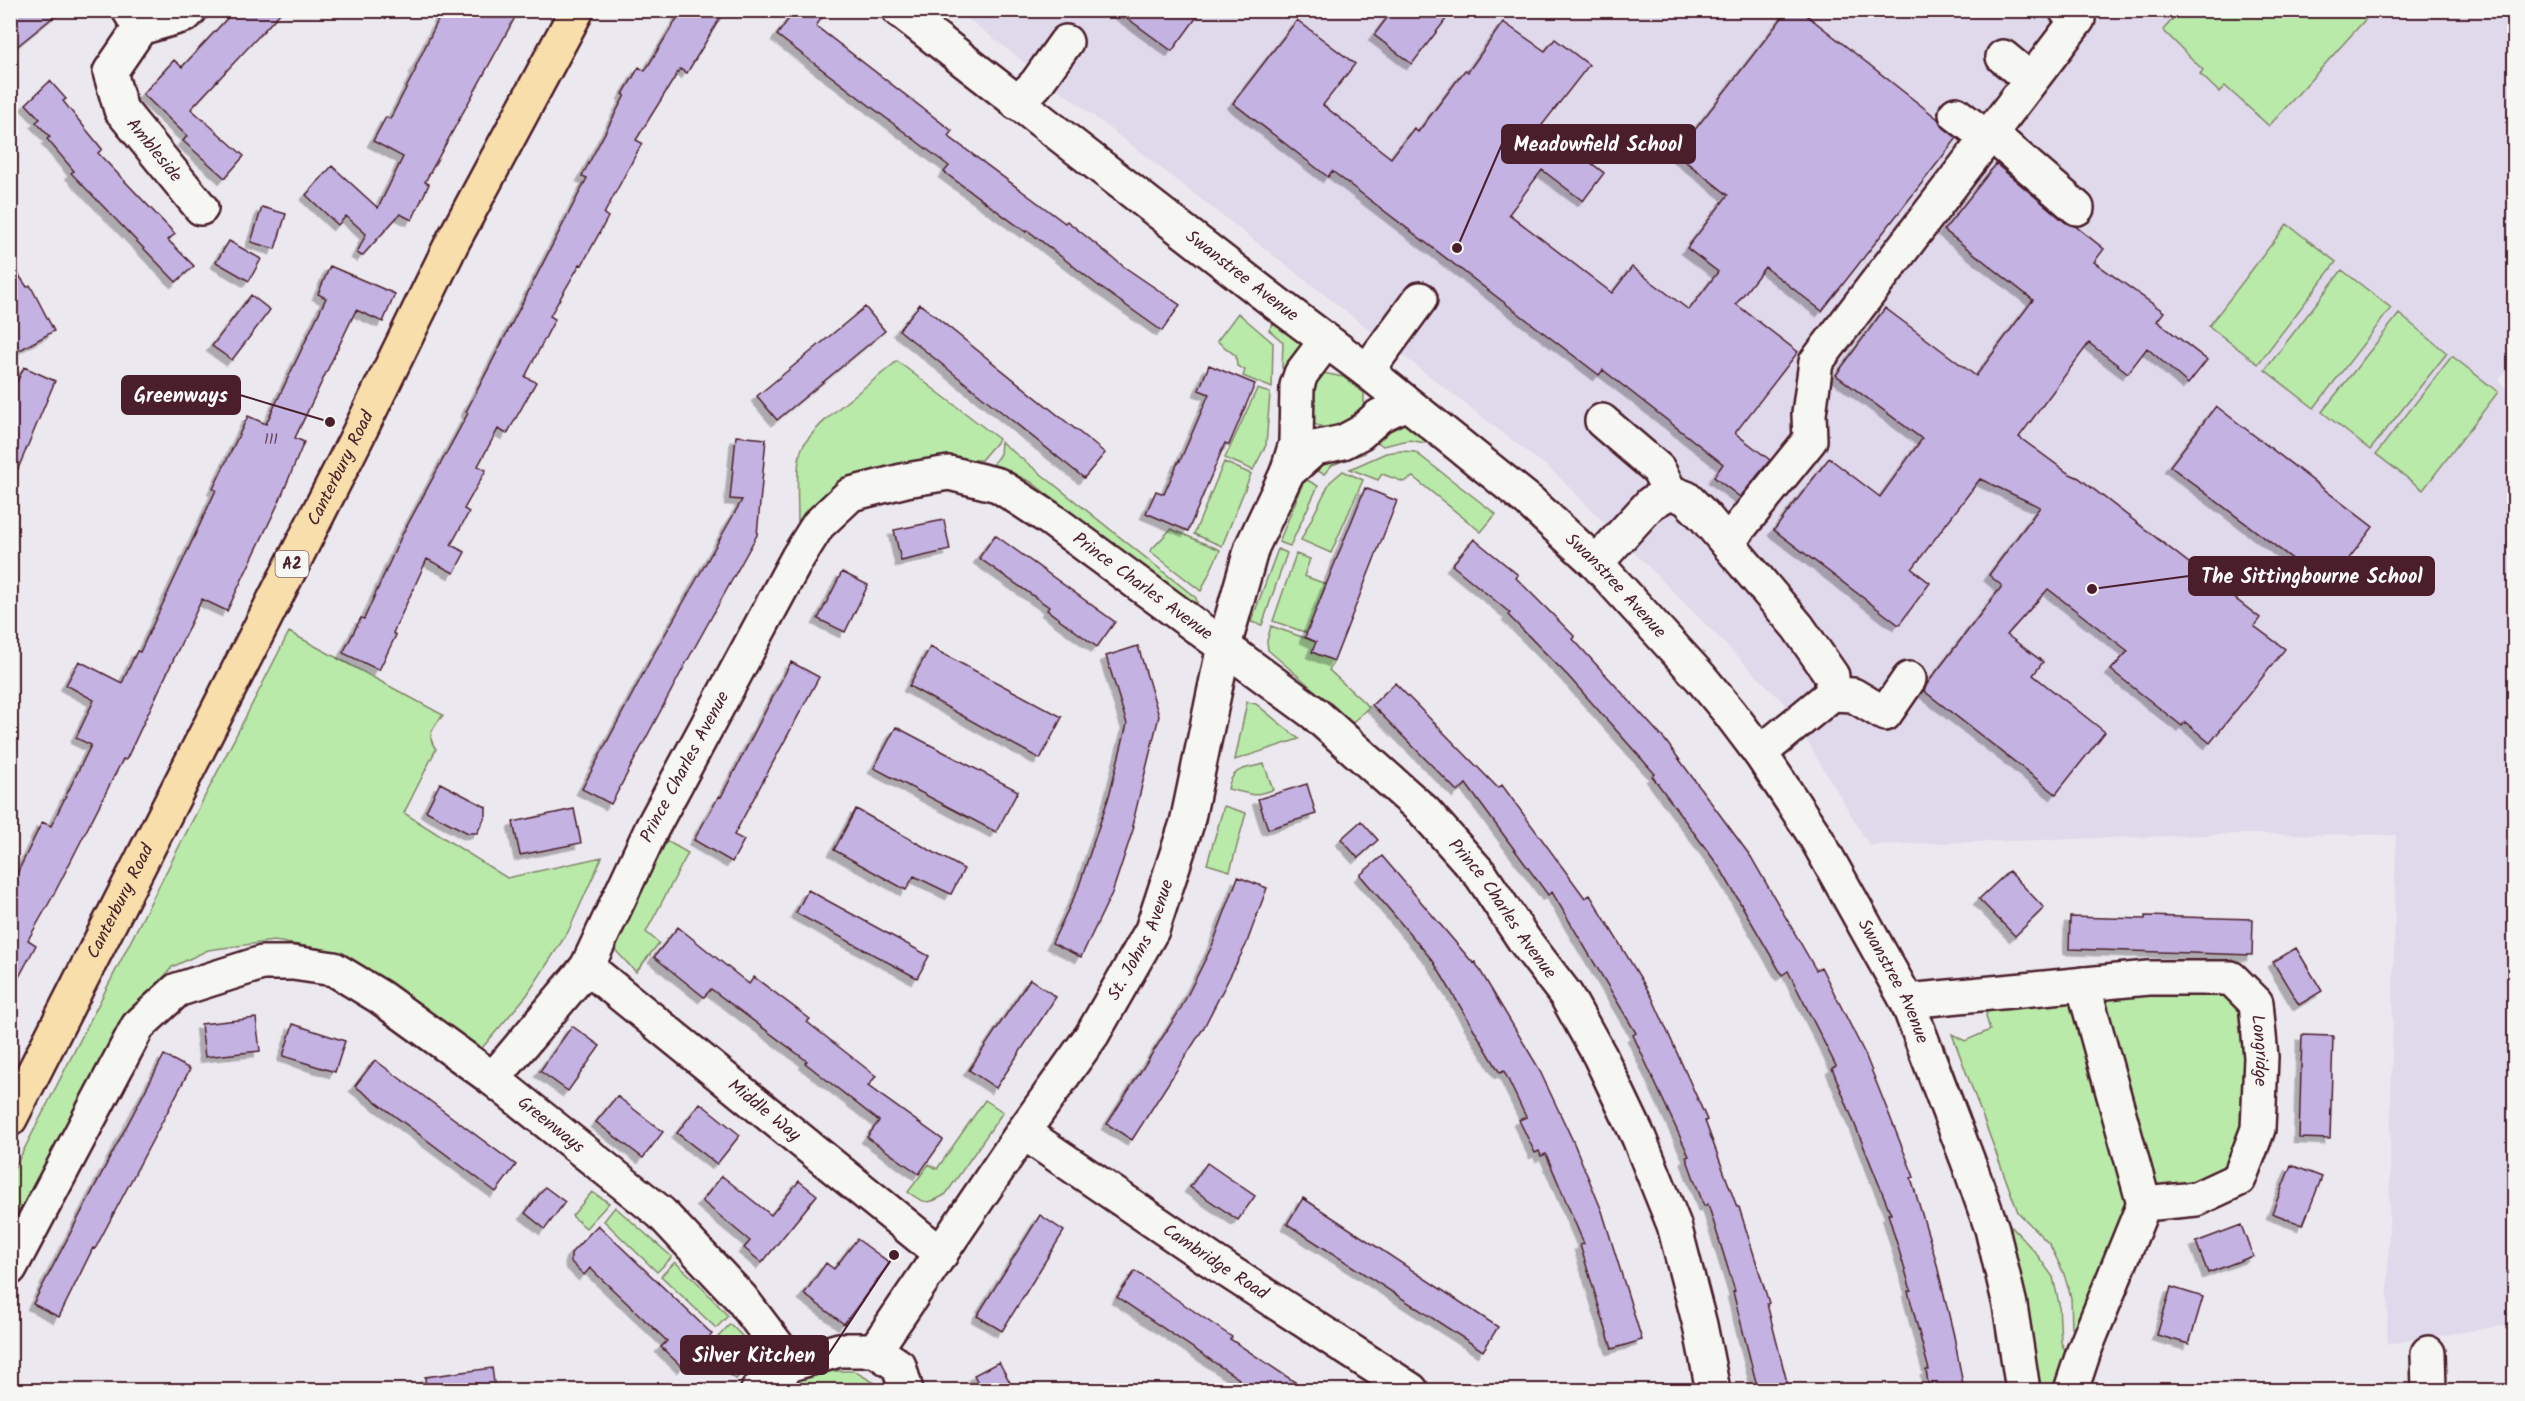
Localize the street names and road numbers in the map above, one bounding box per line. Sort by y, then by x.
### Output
street label: Ambleside [119,112,189,189]
street label: Swanstree Avenue [1179,223,1305,330]
street label: Canterbury Road [300,405,383,531]
street label: Prince Charles Avenue [1066,525,1219,648]
street label: Swanstree Avenue [1558,526,1673,645]
road number: A2 [276,551,308,577]
street label: Prince Charles Avenue [633,686,738,848]
street label: Prince Charles Avenue [1441,832,1564,986]
street label: Canterbury Road [79,838,163,964]
street label: St. Johns Avenue [1100,876,1182,1006]
street label: Swanstree Avenue [1849,913,1936,1048]
street label: Longridge [2243,1013,2276,1087]
street label: Middle Way [721,1072,808,1150]
street label: Greenways [511,1089,591,1162]
street label: Cambridge Road [1156,1216,1275,1309]

